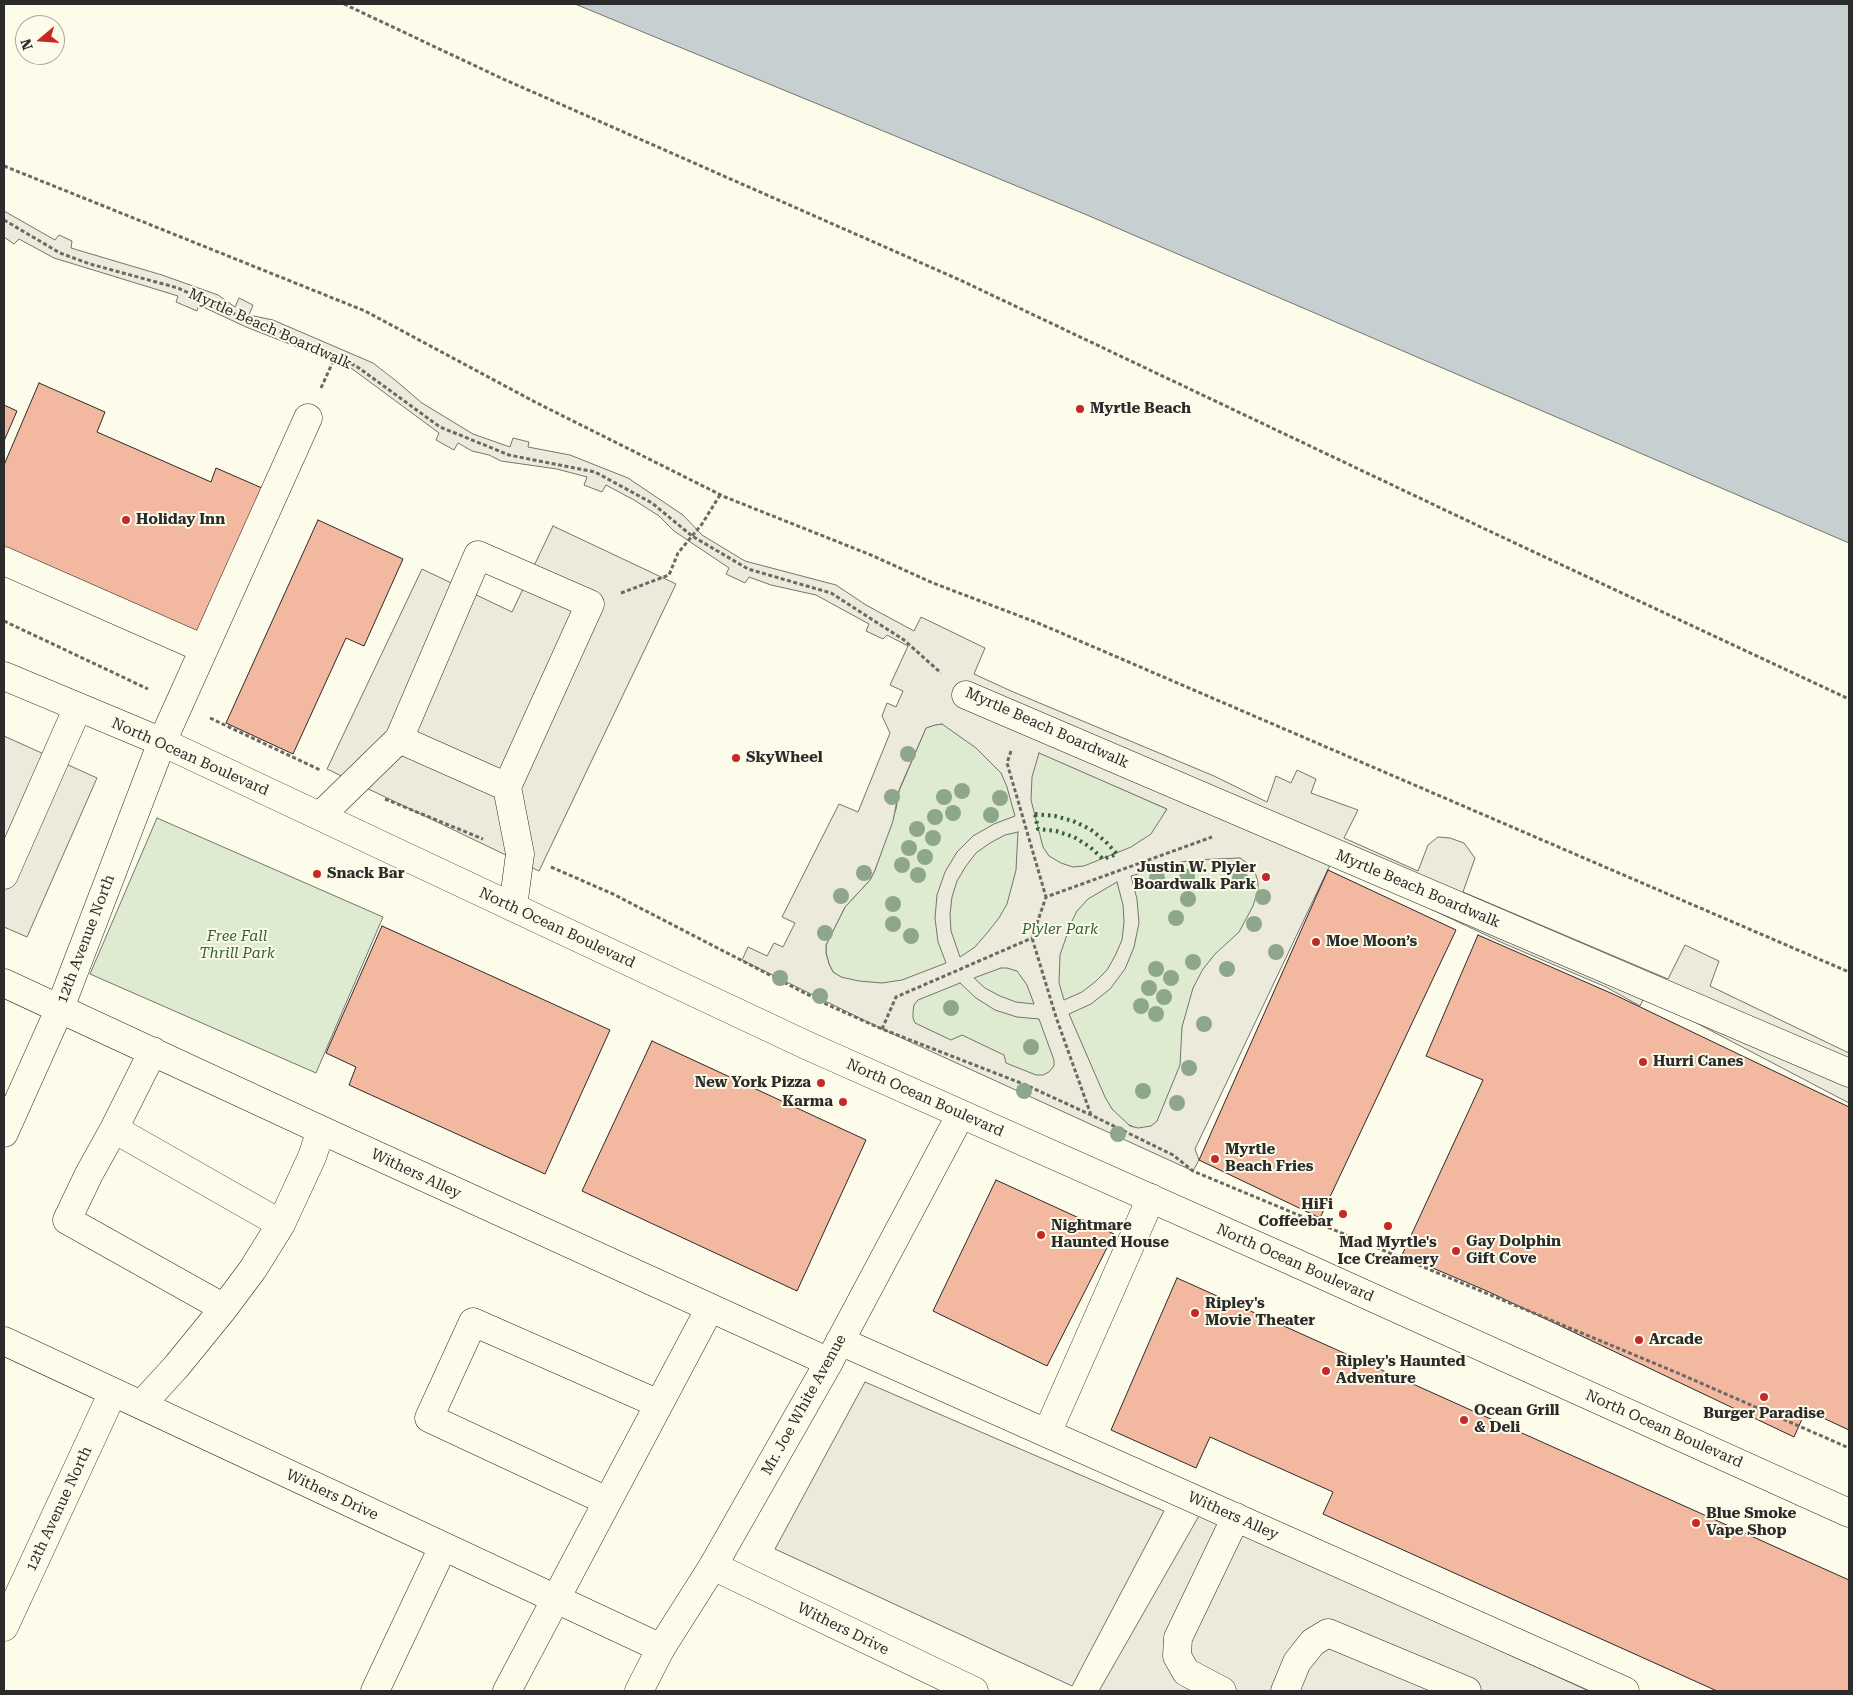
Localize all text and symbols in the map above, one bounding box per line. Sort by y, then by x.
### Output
north arrow [15,15,65,65]
text: N [17,37,36,52]
street label: Myrtle Beach Boardwalk [185,285,355,373]
place label: Myrtle Beach [1090,400,1191,418]
marker: Myrtle Beach [1074,403,1086,415]
place label: Holiday Inn [136,511,225,529]
marker: Holiday Inn [120,514,132,526]
street label: Myrtle Beach Boardwalk [962,684,1132,772]
street label: North Ocean Boulevard [109,714,271,800]
place label: SkyWheel [746,749,823,767]
marker: SkyWheel [730,752,742,764]
street label: Myrtle Beach Boardwalk [1333,846,1503,932]
place label: Justin W. Plyler Boardwalk Park [1133,859,1256,894]
place label: Snack Bar [327,865,404,883]
marker: Snack Bar [311,868,323,880]
marker: Justin W. Plyler Boardwalk Park [1260,871,1272,883]
street label: 12th Avenue North [53,872,119,1006]
street label: North Ocean Boulevard [476,884,638,972]
park label: Plyler Park [1022,921,1098,939]
park label: Free Fall Thrill Park [199,928,275,963]
place label: Moe Moon’s [1326,933,1417,951]
marker: Moe Moon’s [1310,936,1322,948]
place label: Hurri Canes [1653,1053,1744,1071]
street label: North Ocean Boulevard [844,1055,1006,1141]
marker: Hurri Canes [1637,1056,1649,1068]
place label: New York Pizza [695,1074,811,1092]
marker: New York Pizza [815,1077,827,1089]
place label: Karma [782,1093,833,1111]
marker: Karma [837,1096,849,1108]
place label: Myrtle Beach Fries [1225,1141,1313,1176]
street label: Withers Alley [368,1145,464,1203]
marker: Myrtle Beach Fries [1209,1153,1221,1165]
place label: HiFi Coffeebar [1258,1196,1333,1231]
marker: HiFi Coffeebar [1337,1208,1349,1220]
place label: Nightmare Haunted House [1051,1217,1169,1252]
street label: North Ocean Boulevard [1214,1220,1376,1306]
marker: Mad Myrtle's Ice Creamery [1382,1220,1394,1232]
marker: Nightmare Haunted House [1035,1229,1047,1241]
place label: Gay Dolphin Gift Cove [1466,1233,1561,1268]
place label: Mad Myrtle's Ice Creamery [1337,1234,1439,1269]
marker: Gay Dolphin Gift Cove [1450,1245,1462,1257]
place label: Ripley's Movie Theater [1205,1295,1315,1330]
marker: Ripley's Movie Theater [1189,1307,1201,1319]
street label: Mr. Joe White Avenue [758,1331,850,1479]
place label: Arcade [1649,1331,1703,1349]
marker: Arcade [1633,1334,1645,1346]
place label: Ripley's Haunted Adventure [1336,1353,1465,1388]
marker: Ripley's Haunted Adventure [1320,1365,1332,1377]
street label: North Ocean Boulevard [1583,1386,1745,1472]
marker: Burger Paradise [1758,1391,1770,1403]
place label: Ocean Grill & Deli [1474,1402,1560,1437]
place label: Burger Paradise [1703,1405,1825,1423]
marker: Ocean Grill & Deli [1458,1414,1470,1426]
street label: 12th Avenue North [22,1443,96,1575]
street label: Withers Drive [283,1466,381,1524]
street label: Withers Alley [1185,1488,1281,1544]
place label: Blue Smoke Vape Shop [1706,1505,1796,1540]
marker: Blue Smoke Vape Shop [1690,1517,1702,1529]
street label: Withers Drive [794,1599,892,1659]

